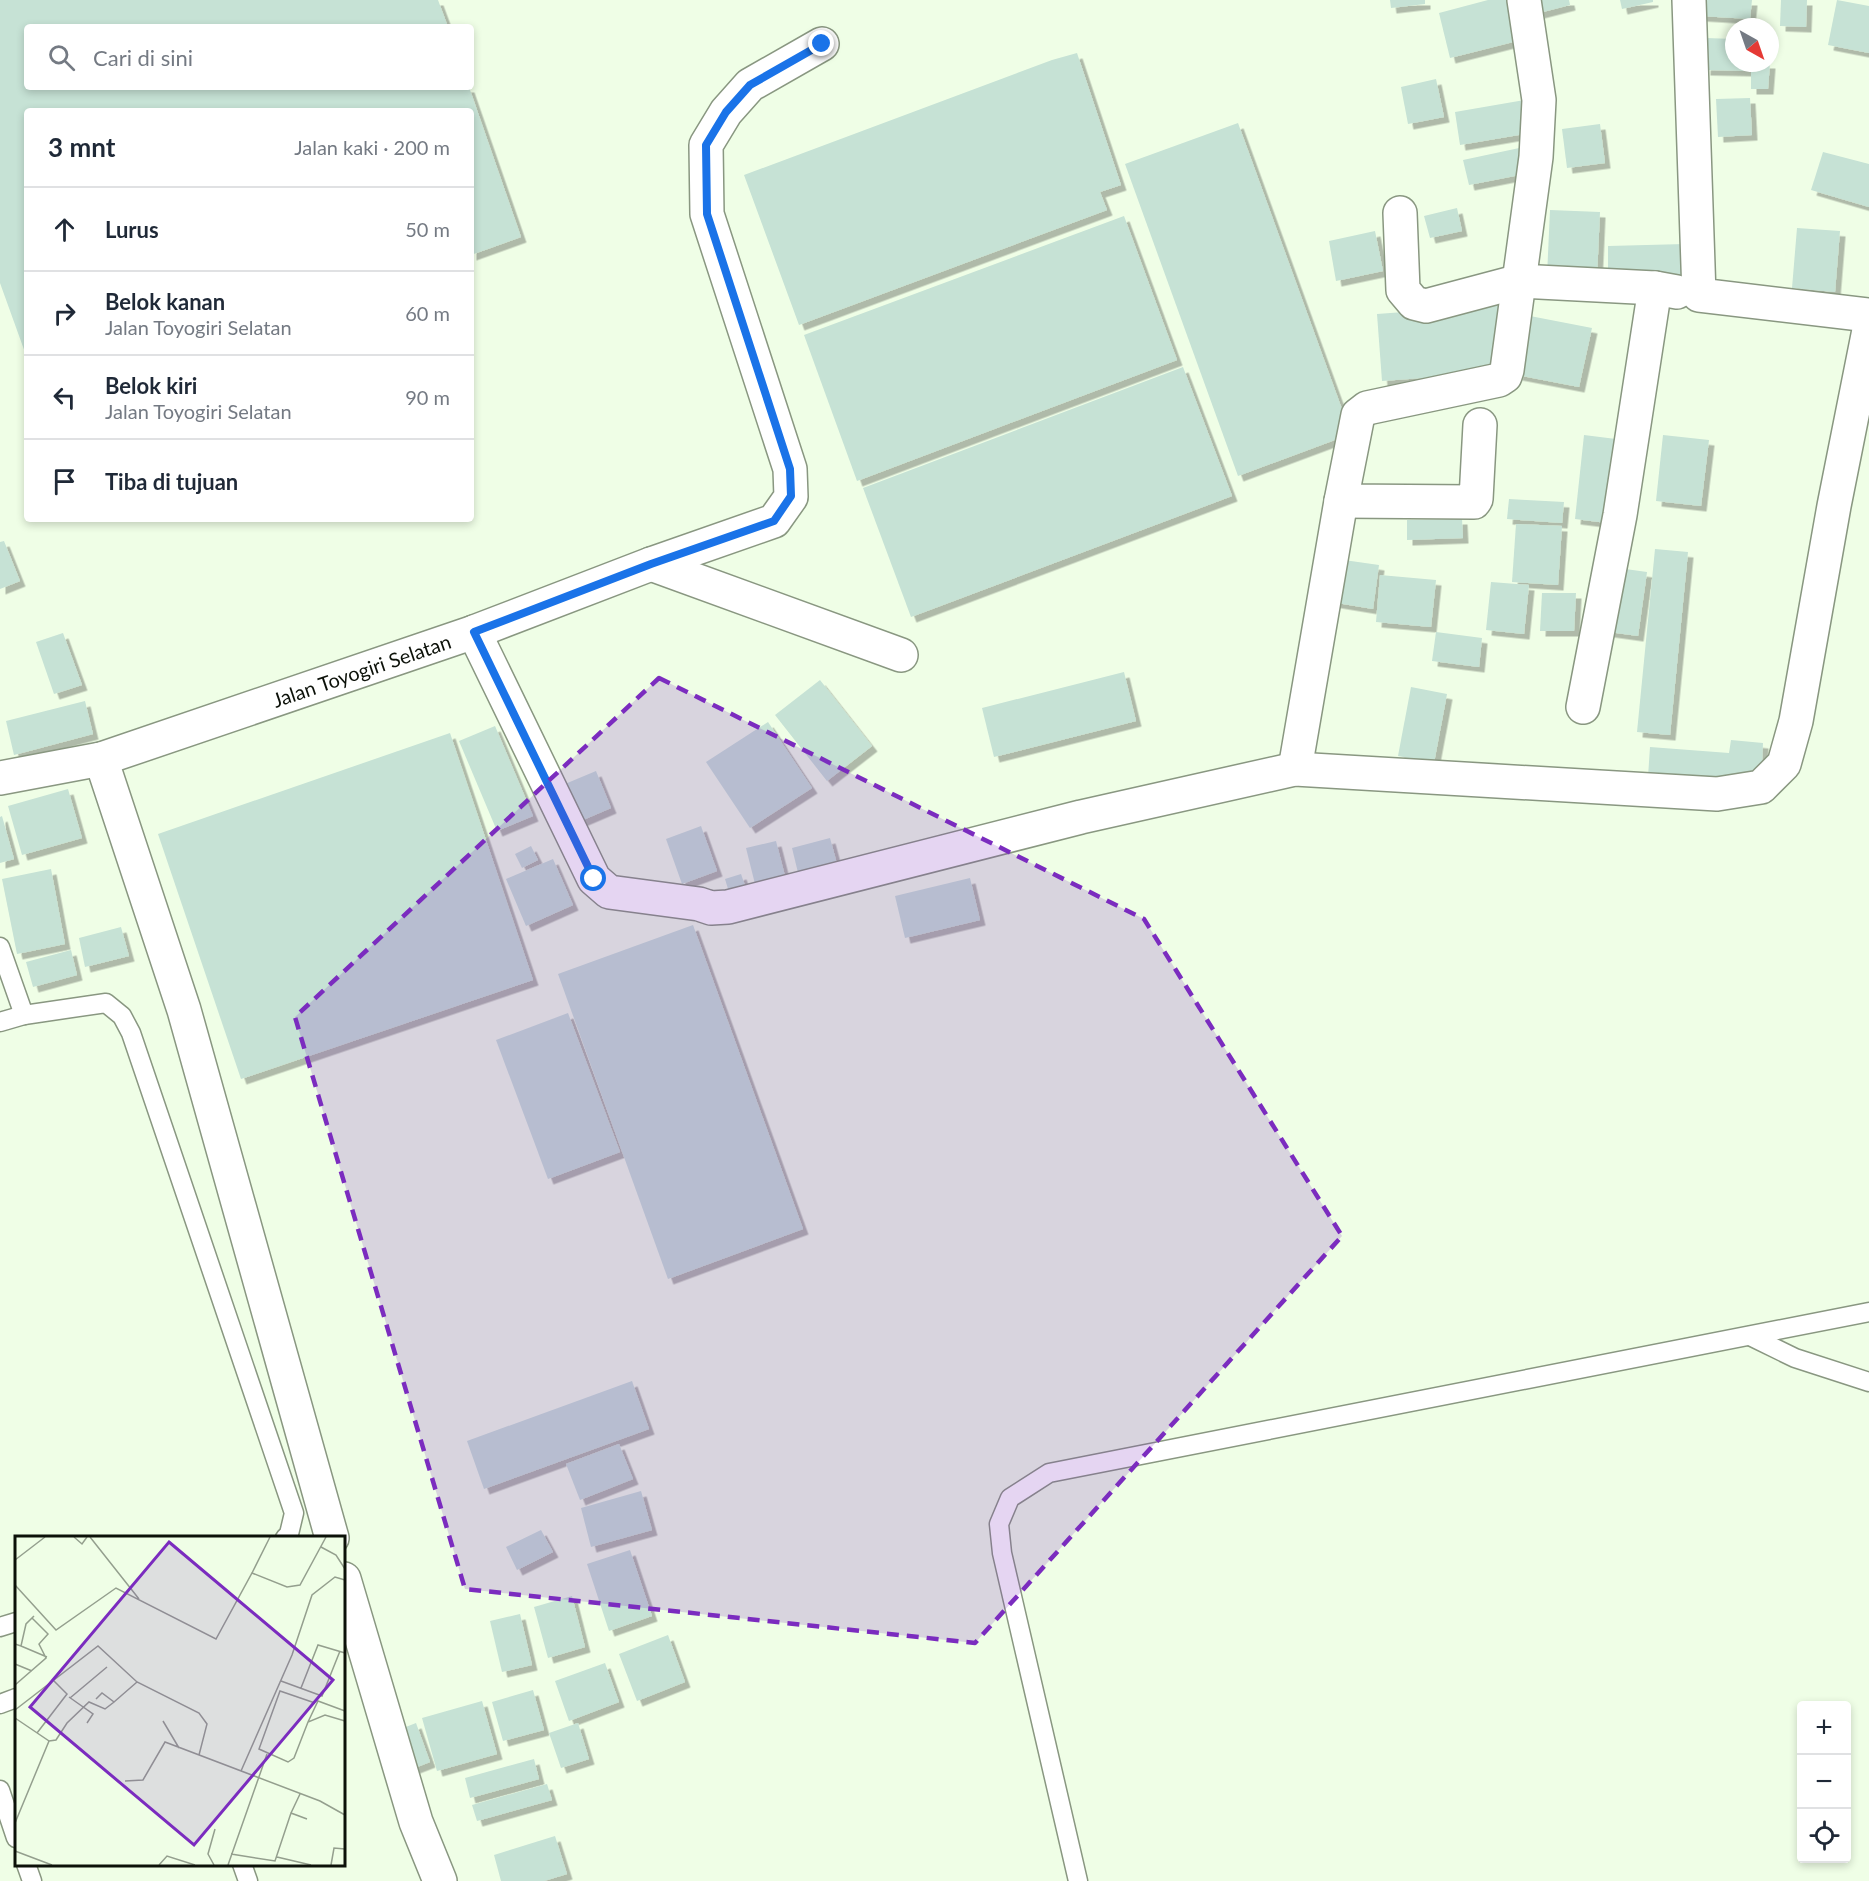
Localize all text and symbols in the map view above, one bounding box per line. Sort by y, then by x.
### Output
north arrow [1725,18,1779,72]
search box [24,24,474,90]
route end [808,30,834,56]
icon: search [45,41,78,74]
text: Cari di sini [93,44,193,71]
text: 3 mnt [48,131,115,163]
text: Jalan kaki · 200 m [294,135,450,159]
icon: ahead [48,213,81,246]
text: Lurus [105,216,159,243]
text: 50 m [405,217,450,241]
text: Belok kanan [105,288,225,315]
icon: right [48,297,81,330]
text: 60 m [405,301,450,325]
text: Jalan Toyogiri Selatan [105,315,292,339]
text: Belok kiri [105,372,197,399]
icon: left [48,381,81,414]
text: 90 m [405,385,450,409]
text: Jalan Toyogiri Selatan [105,399,292,423]
icon: arrive [48,465,81,498]
text: Tiba di tujuan [105,468,238,495]
street label: Jalan Toyogiri Selatan [269,629,454,712]
route start [580,865,606,891]
inset map [15,1536,345,1866]
map controls [1797,1701,1851,1863]
button: + [1797,1701,1851,1755]
button: − [1797,1755,1851,1809]
button: locate [1797,1809,1851,1863]

